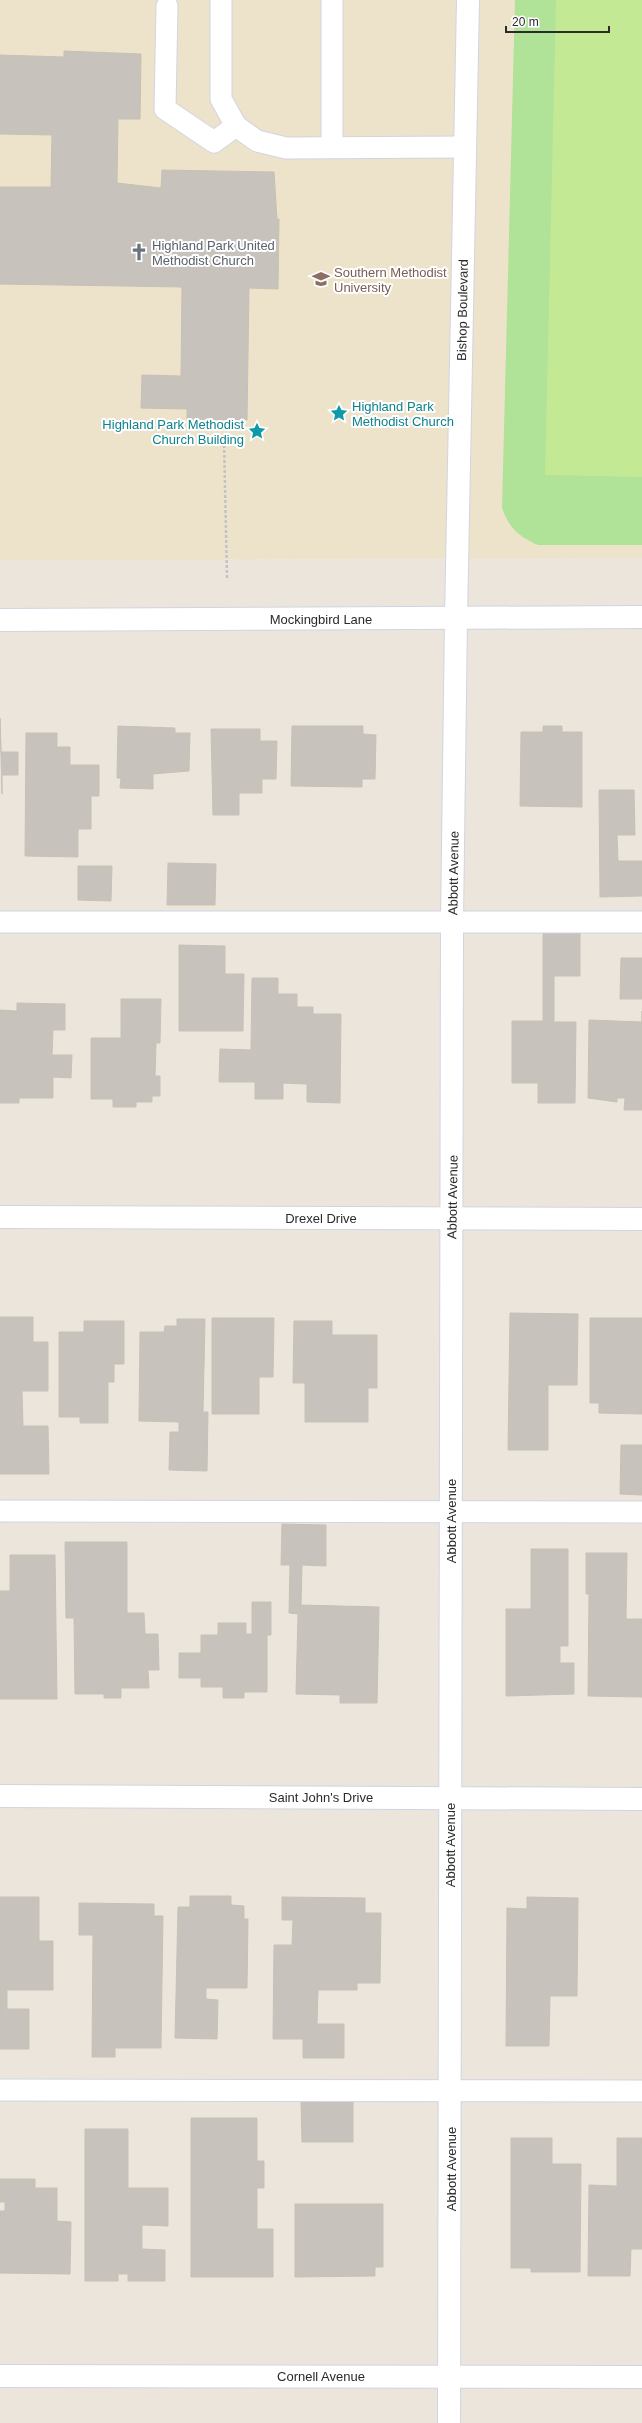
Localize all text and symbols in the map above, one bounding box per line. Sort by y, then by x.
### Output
scale bar [506,8,609,34]
text: 20 m [512,15,539,29]
place label: Highland Park United Methodist Church [152,238,275,268]
church icon: Highland Park United Methodist Church [129,242,149,262]
street label: Bishop Boulevard [454,259,471,361]
place label: Southern Methodist University [334,265,447,295]
school or university icon: Southern Methodist University [311,269,331,289]
place label: Highland Park Methodist Church [352,399,454,429]
place icon: Highland Park Methodist Church [329,403,349,423]
place label: Highland Park Methodist Church Building [102,417,244,447]
place icon: Highland Park Methodist Church Building [247,421,267,441]
street label: Mockingbird Lane [270,612,372,627]
street label: Abbott Avenue [445,831,462,915]
street label: Abbott Avenue [444,1155,461,1239]
street label: Drexel Drive [285,1211,357,1226]
street label: Abbott Avenue [444,1479,459,1563]
street label: Saint John's Drive [269,1790,373,1805]
street label: Abbott Avenue [443,1803,458,1887]
street label: Abbott Avenue [444,2127,459,2211]
street label: Cornell Avenue [277,2369,365,2384]

